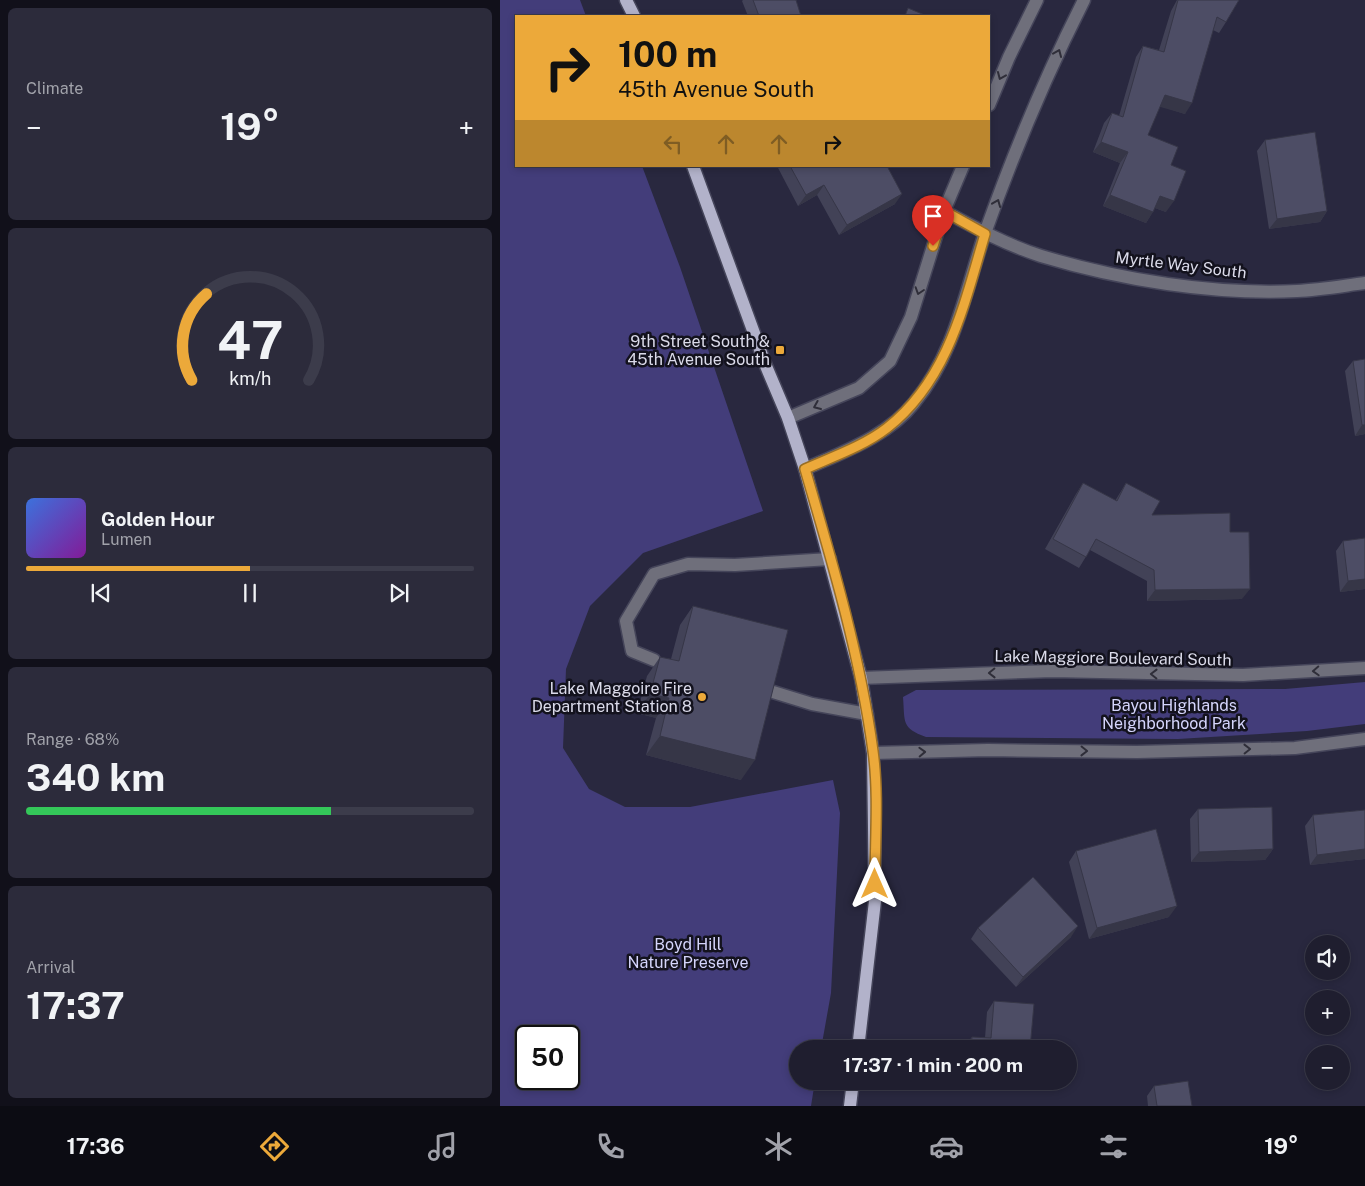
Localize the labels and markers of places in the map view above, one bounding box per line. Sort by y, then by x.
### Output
pin [912,195,954,246]
place label: 9th Street South & 45th Avenue South [627,332,770,369]
marker: 9th Street South & 45th Avenue South [774,344,786,356]
place label: Lake Maggoire Fire Department Station 8 [532,679,692,716]
marker: Lake Maggoire Fire Department Station 8 [696,691,708,703]

